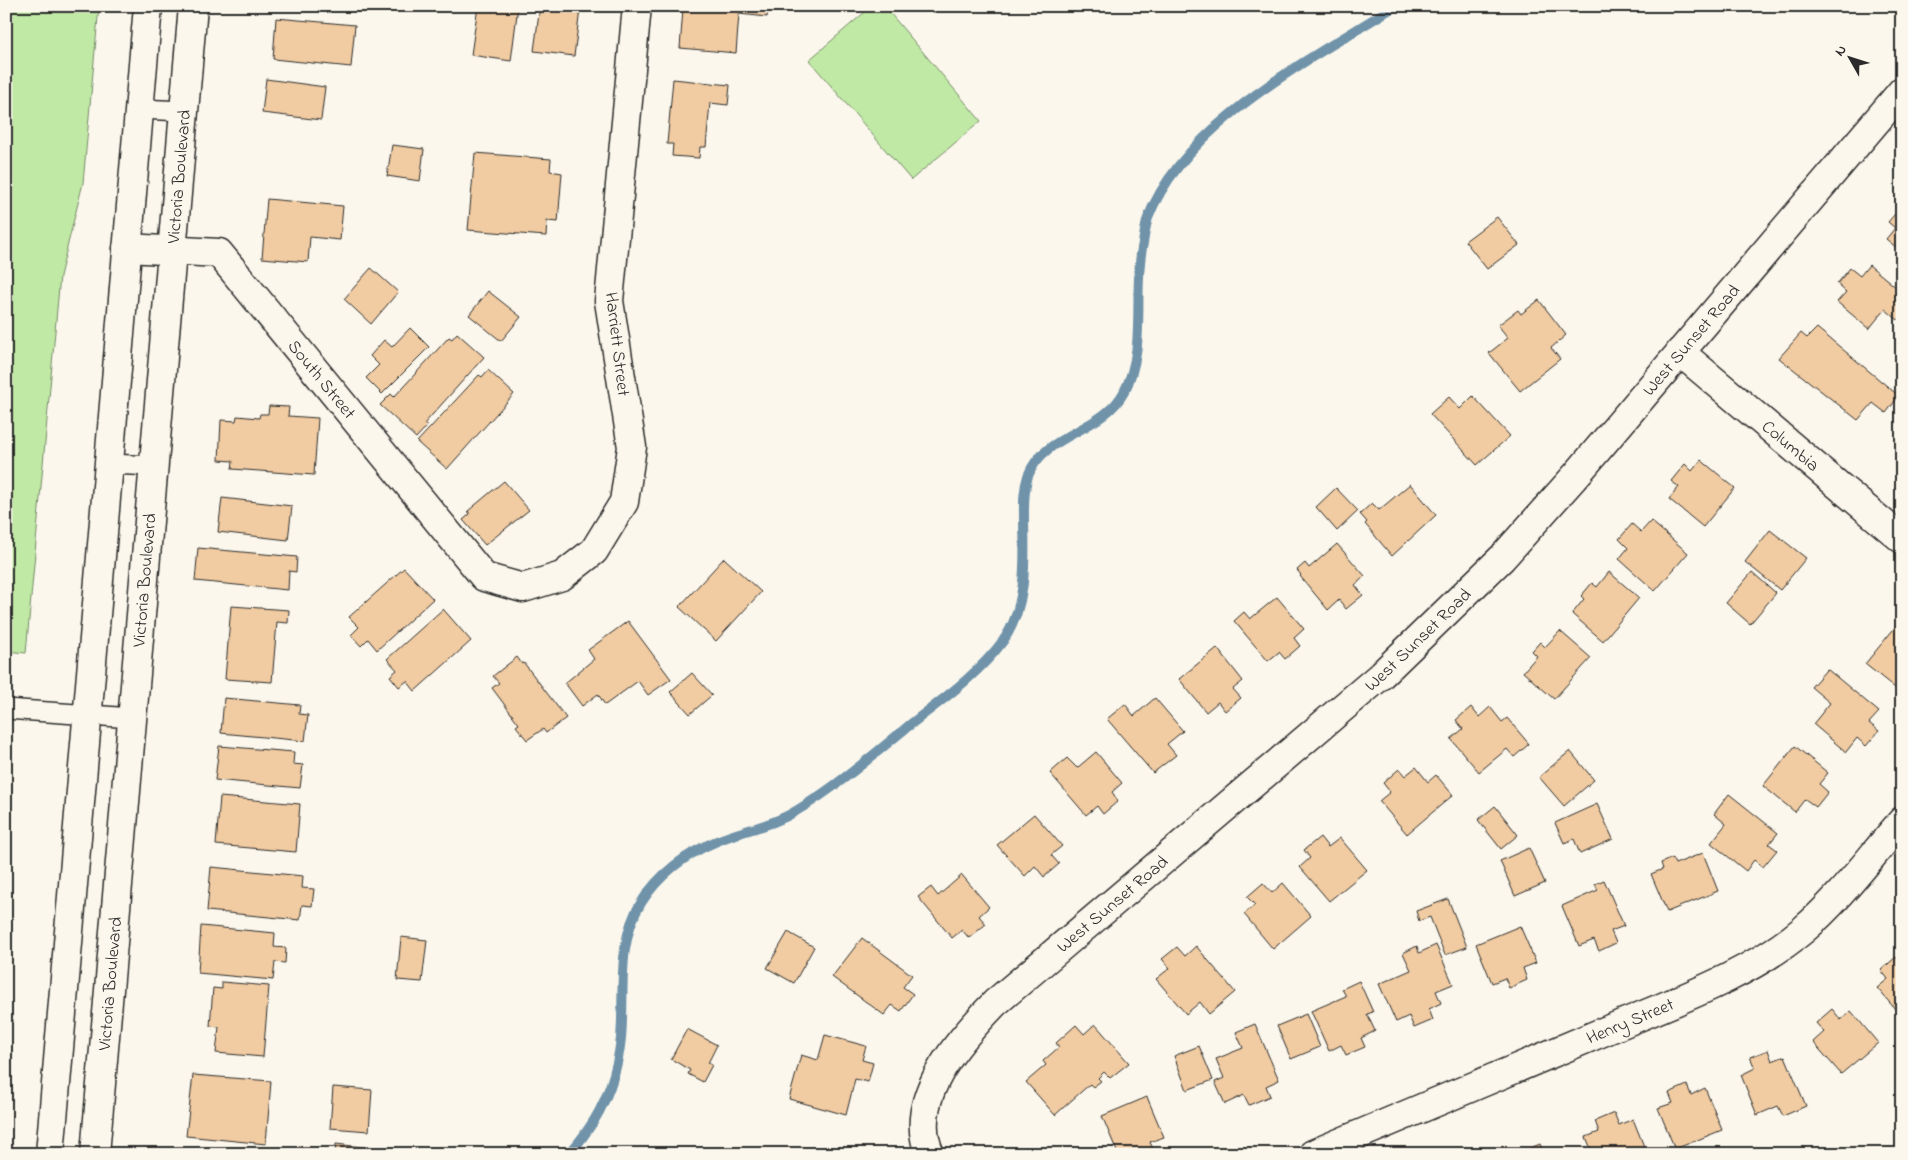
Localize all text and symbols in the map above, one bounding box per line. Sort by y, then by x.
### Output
north arrow [1826,32,1876,82]
text: N [1830,40,1852,61]
street label: Victoria Boulevard [162,109,199,246]
street label: West Sunset Road [1637,280,1747,403]
street label: Harriett Street [597,291,635,398]
street label: South Street [280,335,361,426]
street label: Columbia [1755,415,1824,479]
street label: Victoria Boulevard [127,512,165,649]
street label: West Sunset Road [1360,583,1478,699]
street label: West Sunset Road [1052,850,1175,960]
street label: Victoria Boulevard [93,916,130,1053]
street label: Henry Street [1583,993,1679,1052]

